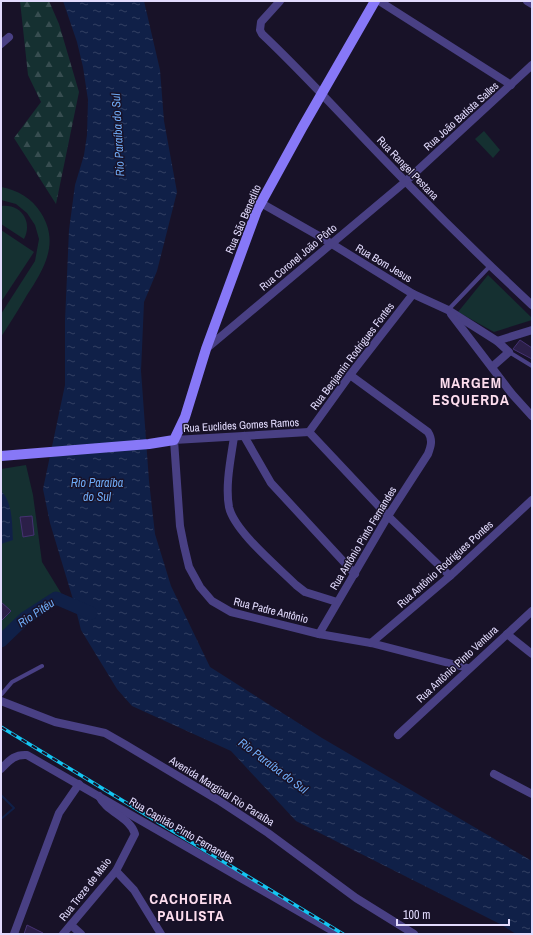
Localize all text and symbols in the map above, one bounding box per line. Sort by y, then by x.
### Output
street label: Rua João Batista Salles [421,78,502,153]
water label: Rio Paraíba do Sul [108,92,128,177]
street label: Rua Rangel Pestana [374,133,442,203]
street label: Rua São Benedito [222,182,264,256]
street label: Rua Coronel João Pôrto [256,221,340,293]
street label: Rua Bom Jesus [353,241,415,286]
street label: Rua Benjamin Rodrigues Fontes [307,299,397,412]
district label: MARGEM ESQUERDA [432,372,510,410]
street label: Rua Euclides Gomes Ramos [183,415,300,435]
water label: Rio Paraíba do Sul [71,475,124,505]
street label: Rua Antônio Pinto Fernandes [327,483,400,592]
street label: Rua Antônio Rodrigues Pontes [394,517,496,611]
street label: Rua Padre Antônio [232,594,310,626]
water label: Rio Pitéu [15,595,58,631]
street label: Rua Antônio Pinto Ventura [413,622,501,706]
water label: Rio Paraíba do Sul [235,735,312,798]
street label: Avenida Marginal Rio Paraíba [166,752,277,829]
street label: Rua Capitão Pinto Fernandes [127,794,238,866]
street label: Rua Treze de Maio [56,854,114,924]
district label: CACHOEIRA PAULISTA [149,888,233,926]
scale bar [397,901,509,927]
text: 100 m [403,907,430,923]

